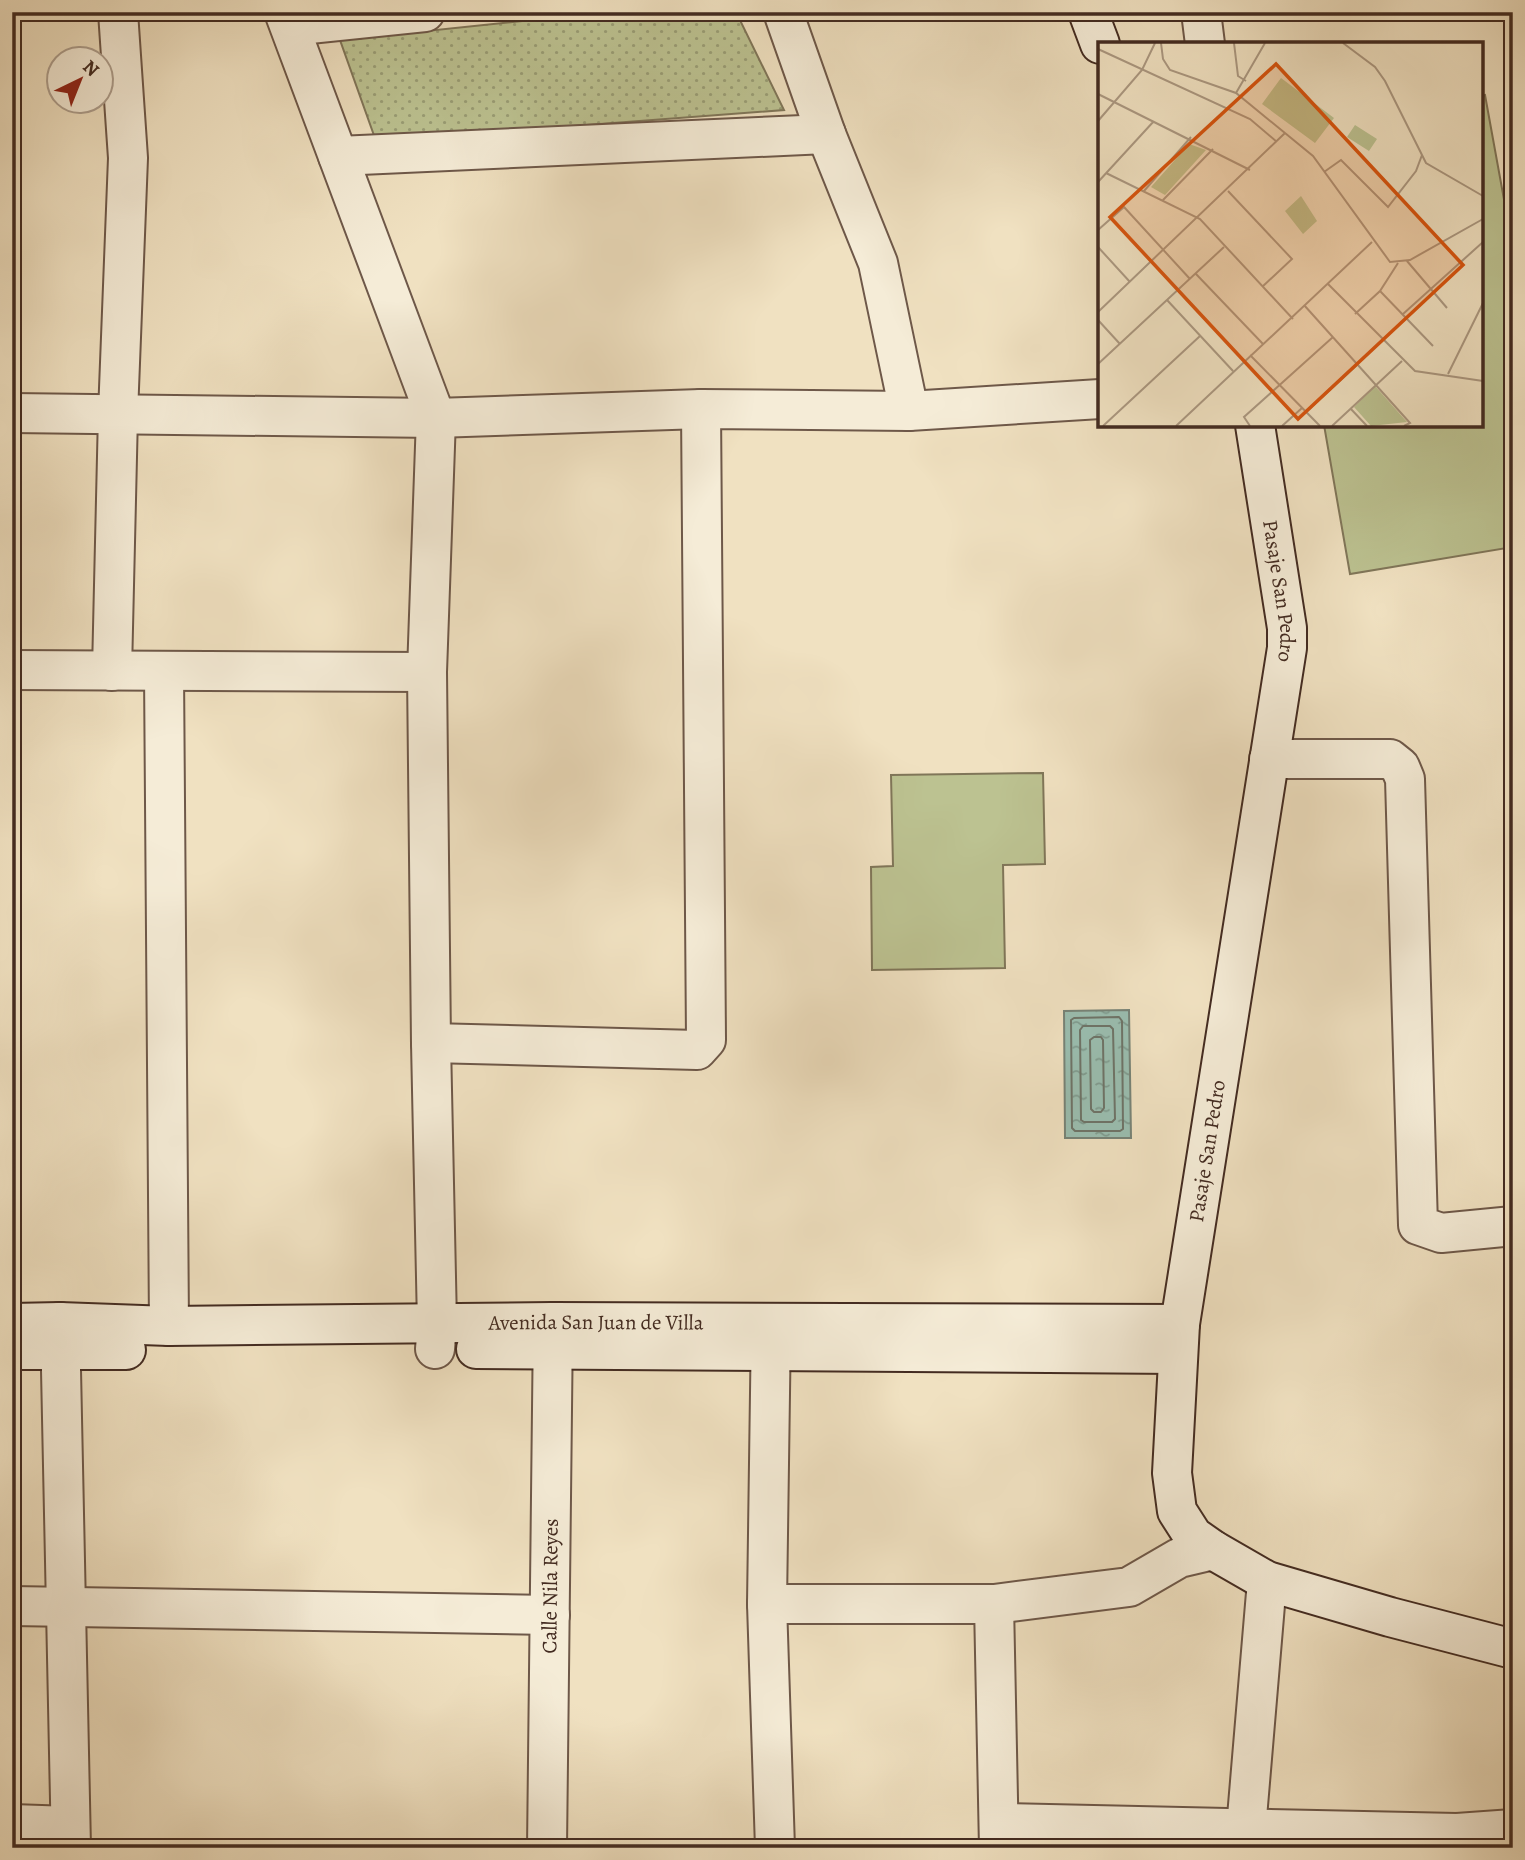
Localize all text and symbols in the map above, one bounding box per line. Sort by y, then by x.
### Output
inset map [1098,42,1483,427]
north arrow [46,46,116,116]
text: N [77,54,105,83]
street label: Pasaje San Pedro [1256,518,1301,664]
street label: Pasaje San Pedro [1182,1078,1232,1224]
street label: Avenida San Juan de Villa [487,1308,704,1337]
street label: Calle Nila Reyes [535,1518,565,1654]

